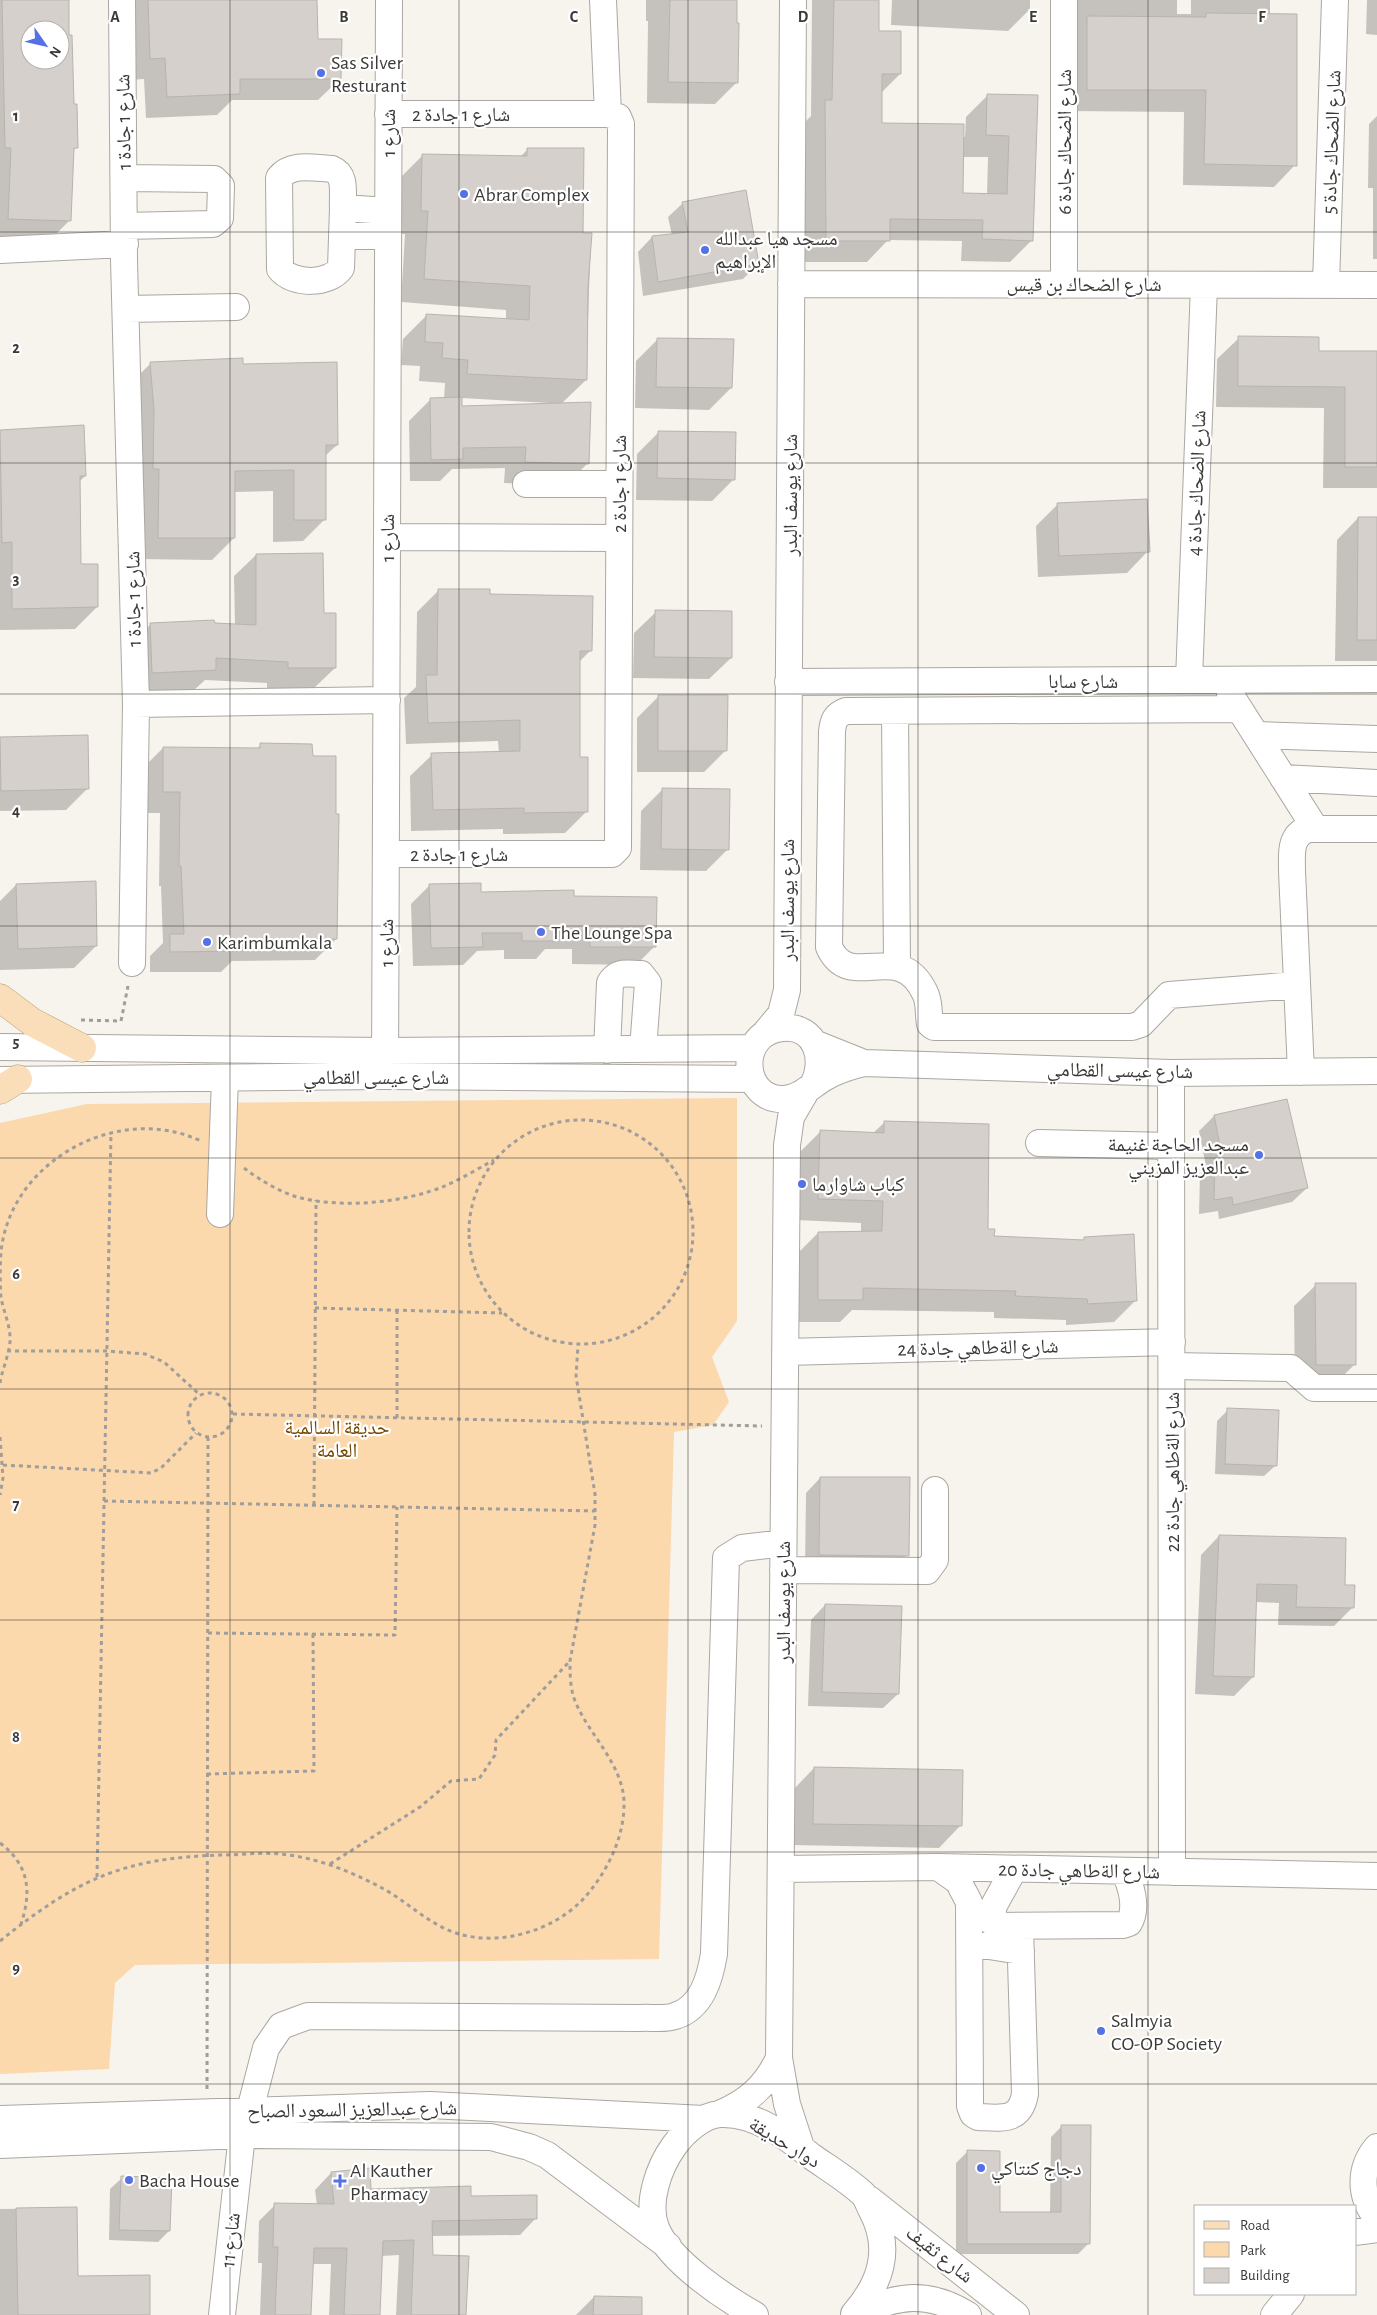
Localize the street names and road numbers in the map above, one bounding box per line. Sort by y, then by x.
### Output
street label: شارع الضحاك جادة 6 [1055,69,1077,215]
street label: شارع الضحاك جادة 5 [1319,69,1347,215]
street label: شارع 1 جادة 1 [113,74,137,170]
street label: شارع 1 جادة 2 [412,105,510,127]
street label: شارع 1 [379,109,401,157]
street label: شارع الضحاك بن قيس [1006,275,1162,297]
street label: شارع الضحاك جادة 4 [1184,410,1212,556]
street label: شارع يوسف البدر [781,434,803,557]
street label: شارع 1 جادة 2 [610,435,632,533]
street label: شارع 1 [378,514,400,562]
street label: شارع 1 جادة 1 [123,551,147,647]
street label: شارع سابا [1048,672,1118,694]
street label: شارع يوسف البدر [778,839,800,962]
street label: شارع 1 جادة 2 [410,845,508,867]
street label: شارع 1 [377,919,399,967]
street label: شارع عيسى القطامي [1047,1060,1193,1087]
street label: شارع عيسى القطامي [303,1068,449,1093]
street label: شارع الةطاهي جادة 24 [897,1337,1059,1364]
street label: شارع الةطاهي جادة 22 [1163,1392,1188,1552]
street label: شارع يوسف البدر [774,1541,796,1664]
street label: شارع الةطاهي جادة 20 [998,1860,1160,1887]
street label: شارع عبدالعزيز السعود الصباح [247,2098,457,2124]
street label: دوار حديقة [745,2114,824,2172]
street label: شارع 11 [218,2212,246,2269]
street label: شارع ثقيف [901,2222,977,2289]

